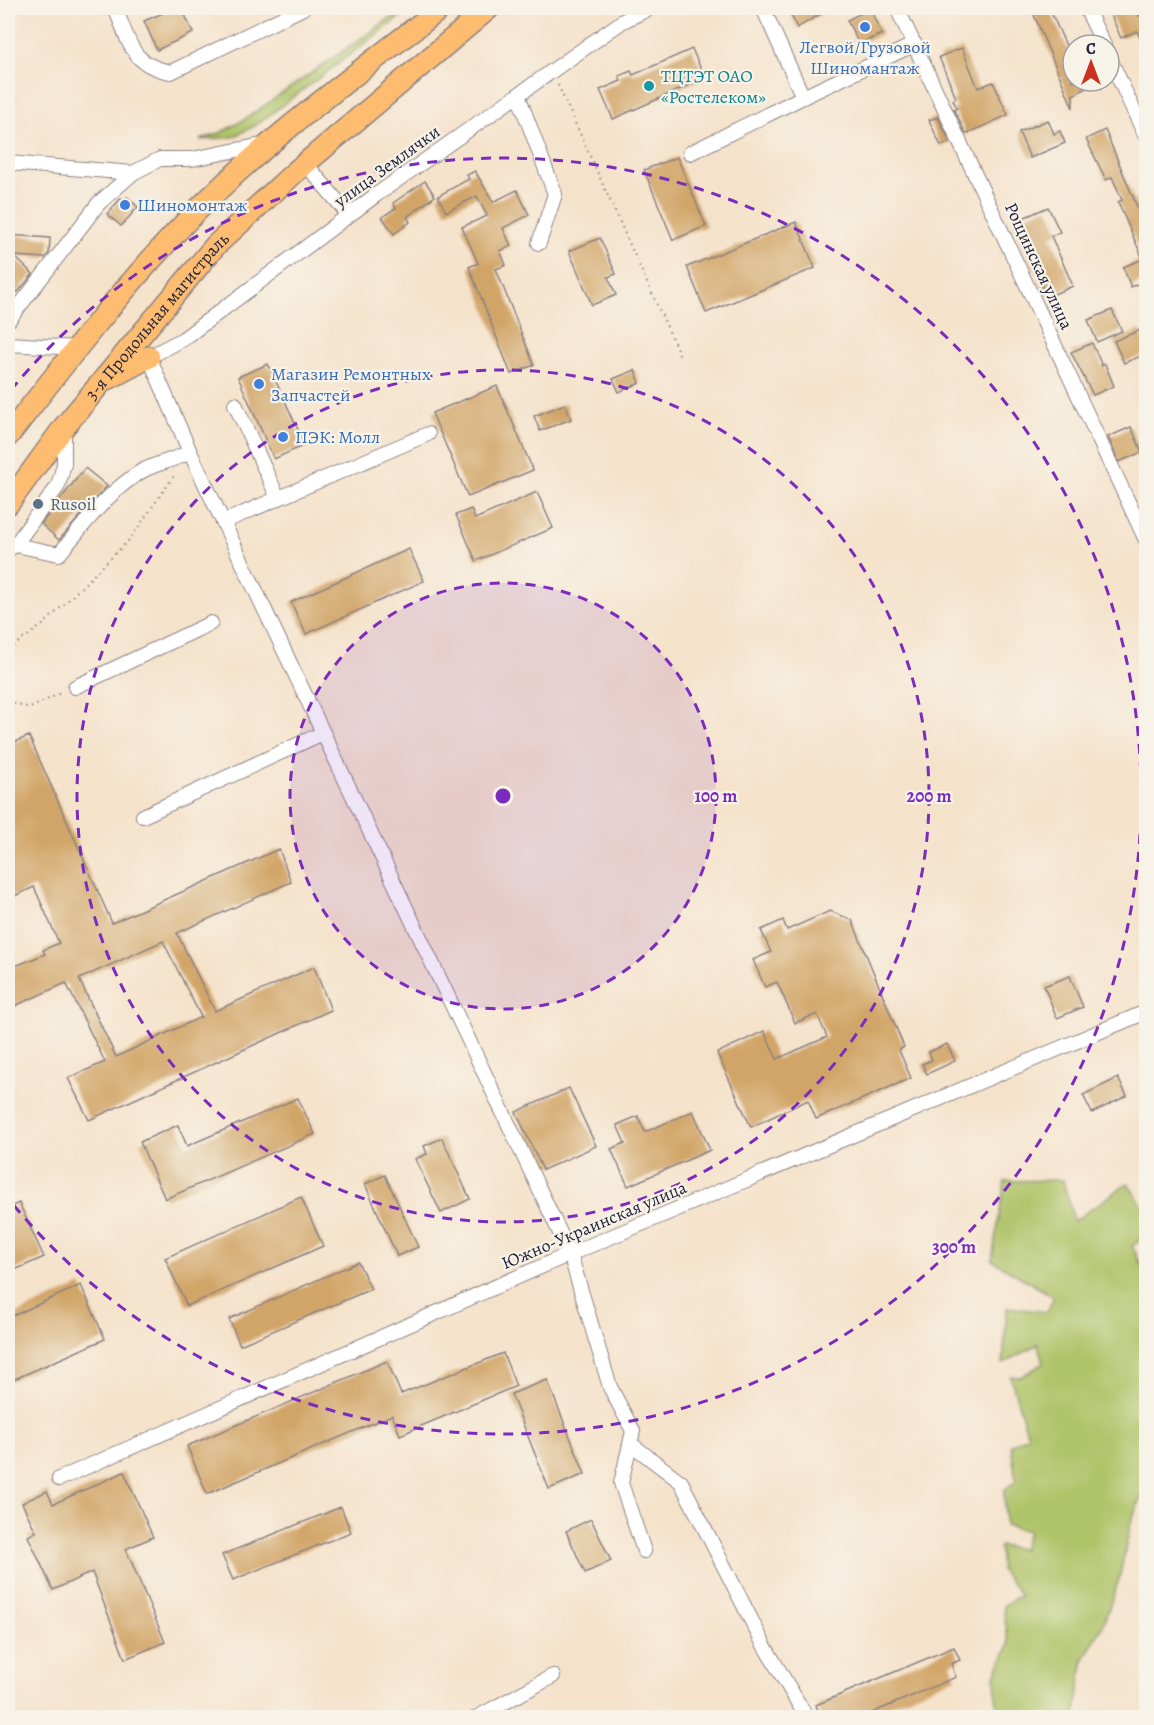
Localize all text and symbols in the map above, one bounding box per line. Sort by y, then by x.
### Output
marker: Легвой/Грузовой Шиномантаж [858,20,872,34]
north arrow [1061,33,1121,93]
place label: Легвой/Грузовой Шиномантаж [799,35,931,80]
text: С [1086,38,1096,60]
place label: ТЦТЭТ ОАО «Ростелеком» [661,64,766,109]
marker: ТЦТЭТ ОАО «Ростелеком» [642,79,656,93]
street label: улица Землячки [328,119,445,213]
place label: Шиномонтаж [137,193,248,217]
marker: Шиномонтаж [118,198,132,212]
street label: Рощинская улица [999,199,1079,334]
street label: 3-я Продольная магистраль [80,227,234,405]
place label: Магазин Ремонтных Запчастей [271,362,431,407]
marker: Магазин Ремонтных Запчастей [252,377,266,391]
place label: ПЭК: Молл [295,425,380,449]
marker: ПЭК: Молл [276,430,290,444]
place label: Rusoil [50,492,96,516]
marker: Rusoil [31,497,45,511]
text: 100 m [695,784,737,808]
text: 200 m [906,784,952,808]
centre of rings [493,786,513,806]
street label: Южно-Украинская улица [498,1175,691,1275]
text: 300 m [932,1235,976,1259]

